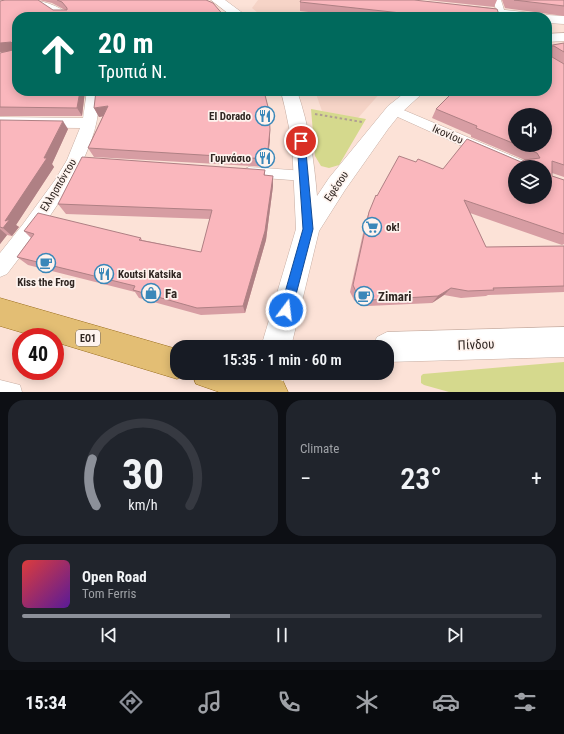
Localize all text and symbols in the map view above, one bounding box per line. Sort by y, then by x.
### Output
text: 20 m [98,27,154,60]
icon: ahead [32,28,84,80]
text: Τρυπιά Ν. [98,61,167,82]
restaurant icon: El Dorado [254,105,276,127]
map controls [508,108,552,204]
button: sound [508,108,552,152]
place label: El Dorado [209,110,252,123]
street label: Ικονίου [430,122,465,147]
pin [284,124,318,158]
icon: arrive [290,130,312,152]
restaurant icon: Γυμνάσιο [254,147,276,169]
place label: Γυμνάσιο [210,152,252,165]
street label: Ελλησπόντου [38,157,79,214]
button: layers [508,160,552,204]
street label: Εφέσου [322,169,351,204]
supermarket icon: ok! [361,216,383,238]
place label: ok! [386,221,400,234]
cafe icon: Kiss the Frog [35,252,57,274]
restaurant icon: Koutsi Katsika [93,263,115,285]
place label: Koutsi Katsika [118,268,181,281]
place label: Kiss the Frog [17,276,75,289]
shop icon: Fa [140,282,162,304]
cafe icon: Zimari [353,285,375,307]
place label: Fa [165,286,177,301]
position arrow [265,289,307,331]
place label: Zimari [378,289,412,304]
speed limit sign: 40 [12,328,64,380]
road number: ΕΟ1 [76,330,100,346]
street label: Πίνδου [457,336,495,353]
text: 15:35 · 1 min · 60 m [222,351,342,369]
text: Climate [300,441,339,456]
text: 30 [122,450,164,499]
text: 23° [400,461,442,496]
text: − [300,466,311,491]
text: + [531,466,542,491]
text: km/h [128,497,158,513]
text: Open Road [82,568,147,586]
text: Tom Ferris [82,586,136,601]
icon: previous [98,624,120,646]
icon: pause [271,624,293,646]
icon: next [444,624,466,646]
icon: directions [117,688,145,716]
icon: music [196,688,224,716]
icon: phone [275,688,303,716]
icon: climate [353,688,381,716]
icon: car [432,688,460,716]
icon: filters [511,688,539,716]
text: 15:34 [25,692,67,713]

